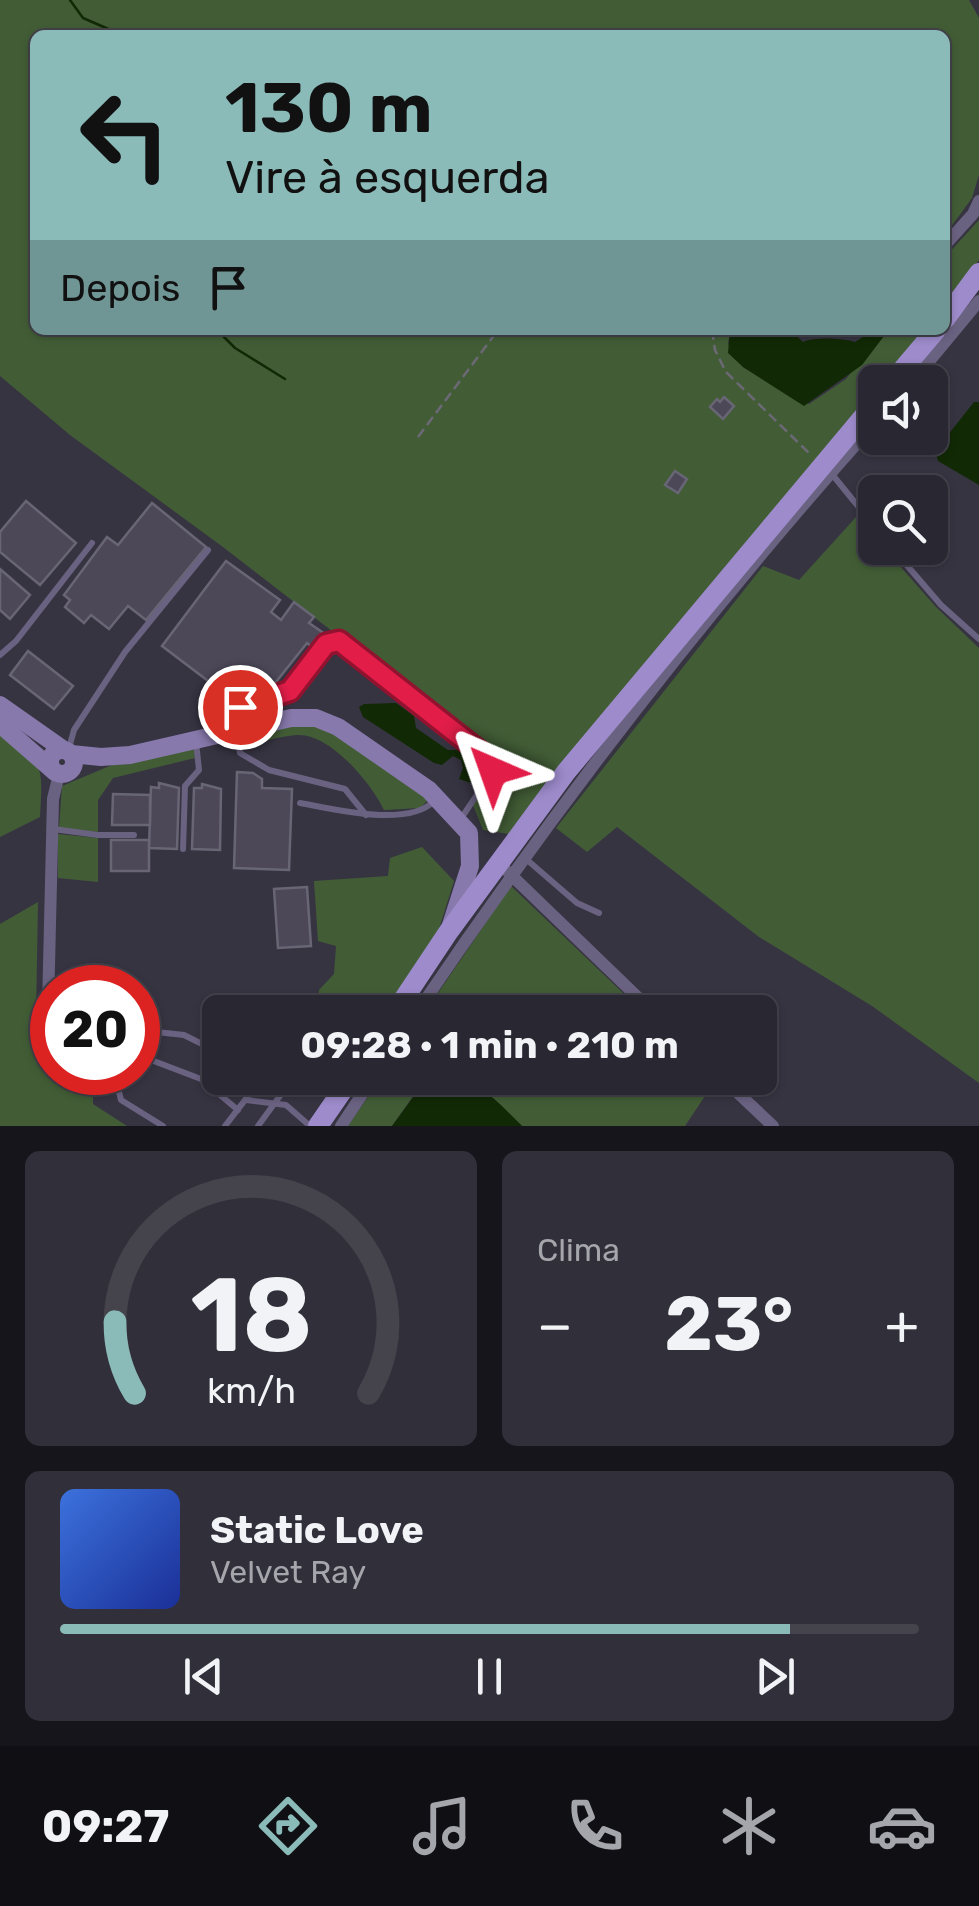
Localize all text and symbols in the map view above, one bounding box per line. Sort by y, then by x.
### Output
text: 130 m [225,67,433,150]
icon: left [60,70,190,200]
text: Vire à esquerda [225,151,549,204]
icon: arrive [201,260,256,315]
text: Depois [60,265,181,311]
map controls [858,365,948,565]
button: sound [858,365,948,455]
button: search [858,475,948,565]
pin [198,665,283,750]
icon: arrive [213,680,268,735]
position arrow [441,719,545,823]
speed limit sign: 20 [30,965,160,1095]
text: 09:28 · 1 min · 210 m [300,1022,679,1068]
text: Clima [537,1231,620,1269]
text: 18 [190,1254,312,1377]
text: 23° [664,1280,793,1369]
text: − [537,1293,573,1358]
text: + [885,1293,919,1358]
text: km/h [206,1370,296,1412]
text: Static Love [210,1507,424,1553]
text: Velvet Ray [210,1553,366,1591]
icon: previous [176,1649,231,1704]
icon: pause [462,1649,517,1704]
icon: next [748,1649,803,1704]
icon: directions [253,1791,323,1861]
icon: music [407,1791,477,1861]
icon: phone [560,1791,630,1861]
icon: climate [714,1791,784,1861]
icon: car [867,1791,937,1861]
text: 09:27 [42,1800,169,1853]

